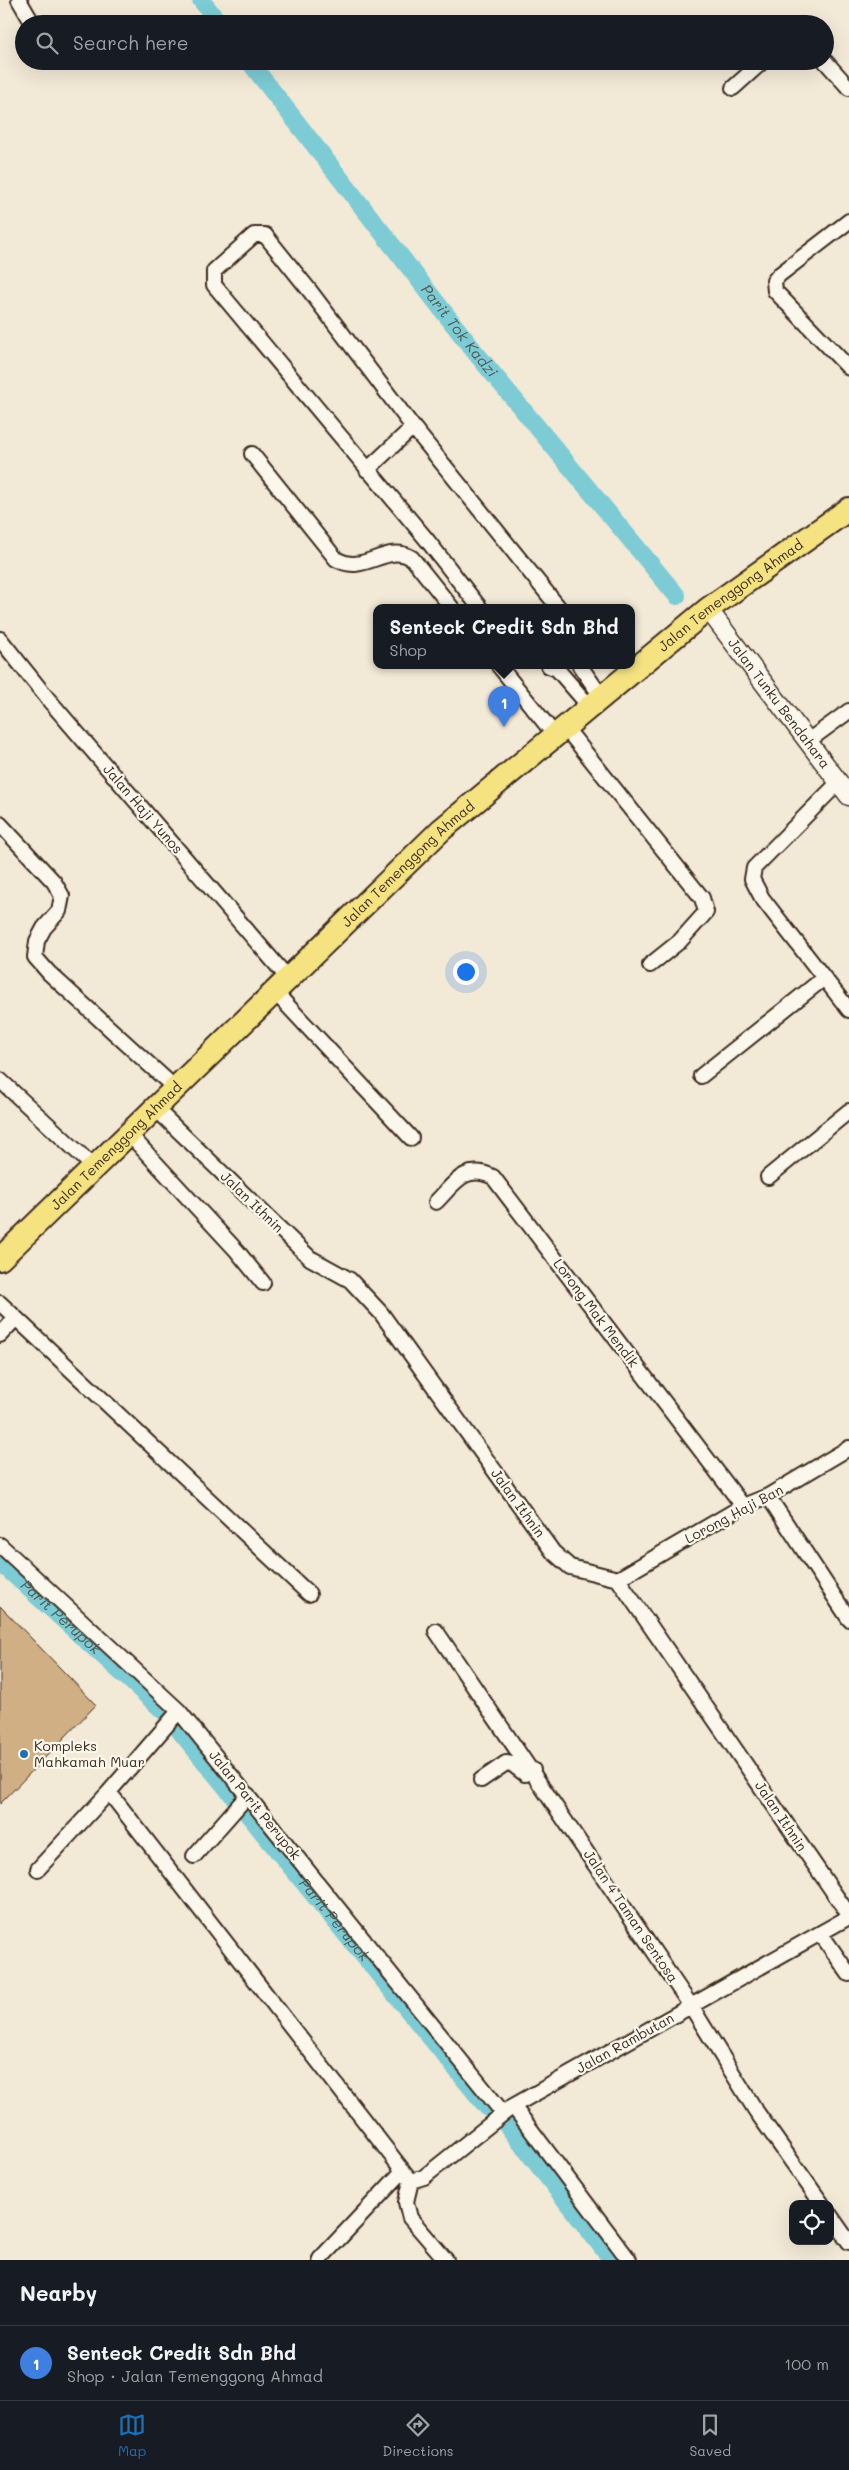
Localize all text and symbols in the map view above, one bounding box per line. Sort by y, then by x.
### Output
search box [15,15,834,70]
icon: search [33,29,61,57]
text: Search here [73,30,189,55]
water label: Parit Tok Kadzi [417,280,503,381]
street label: Jalan Temenggong Ahmad [654,535,807,655]
popup [373,604,635,669]
text: Senteck Credit Sdn Bhd [390,614,618,639]
street label: Jalan Tunku Bendahara [724,634,835,772]
text: Shop [390,639,427,660]
pin: 1 [488,686,520,727]
street label: Jalan Haji Yunos [99,760,188,857]
street label: Jalan Temenggong Ahmad [337,796,478,931]
your location [453,959,479,985]
street label: Jalan Temenggong Ahmad [46,1077,186,1214]
street label: Jalan Ithnin [217,1167,288,1237]
street label: Lorong Mak Mendik [549,1255,644,1371]
street label: Jalan Ithnin [487,1464,550,1541]
street label: Lorong Haji Ban [681,1480,786,1547]
water label: Parit Perupok [17,1575,107,1659]
place label: Kompleks Mahkamah Muar [34,1736,145,1771]
street label: Jalan Parit Perupok [205,1746,306,1864]
marker: Kompleks Mahkamah Muar [18,1748,30,1760]
street label: Jalan Ithnin [751,1777,812,1855]
street label: Jalan 4 Taman Sentosa [580,1846,683,1986]
water label: Parit Perupok [295,1873,376,1966]
street label: Jalan Rambutan [573,2008,677,2077]
map controls [789,2200,834,2245]
button: locate [789,2200,834,2245]
text: Nearby [20,2279,97,2306]
text: Senteck Credit Sdn Bhd [67,2340,296,2365]
text: 1 [32,2353,40,2374]
text: 100 m [784,2353,829,2374]
text: Shop · Jalan Temenggong Ahmad [67,2365,323,2386]
tab: Map [118,2411,146,2460]
tab: Directions [382,2411,454,2460]
tab: Saved [689,2411,731,2460]

